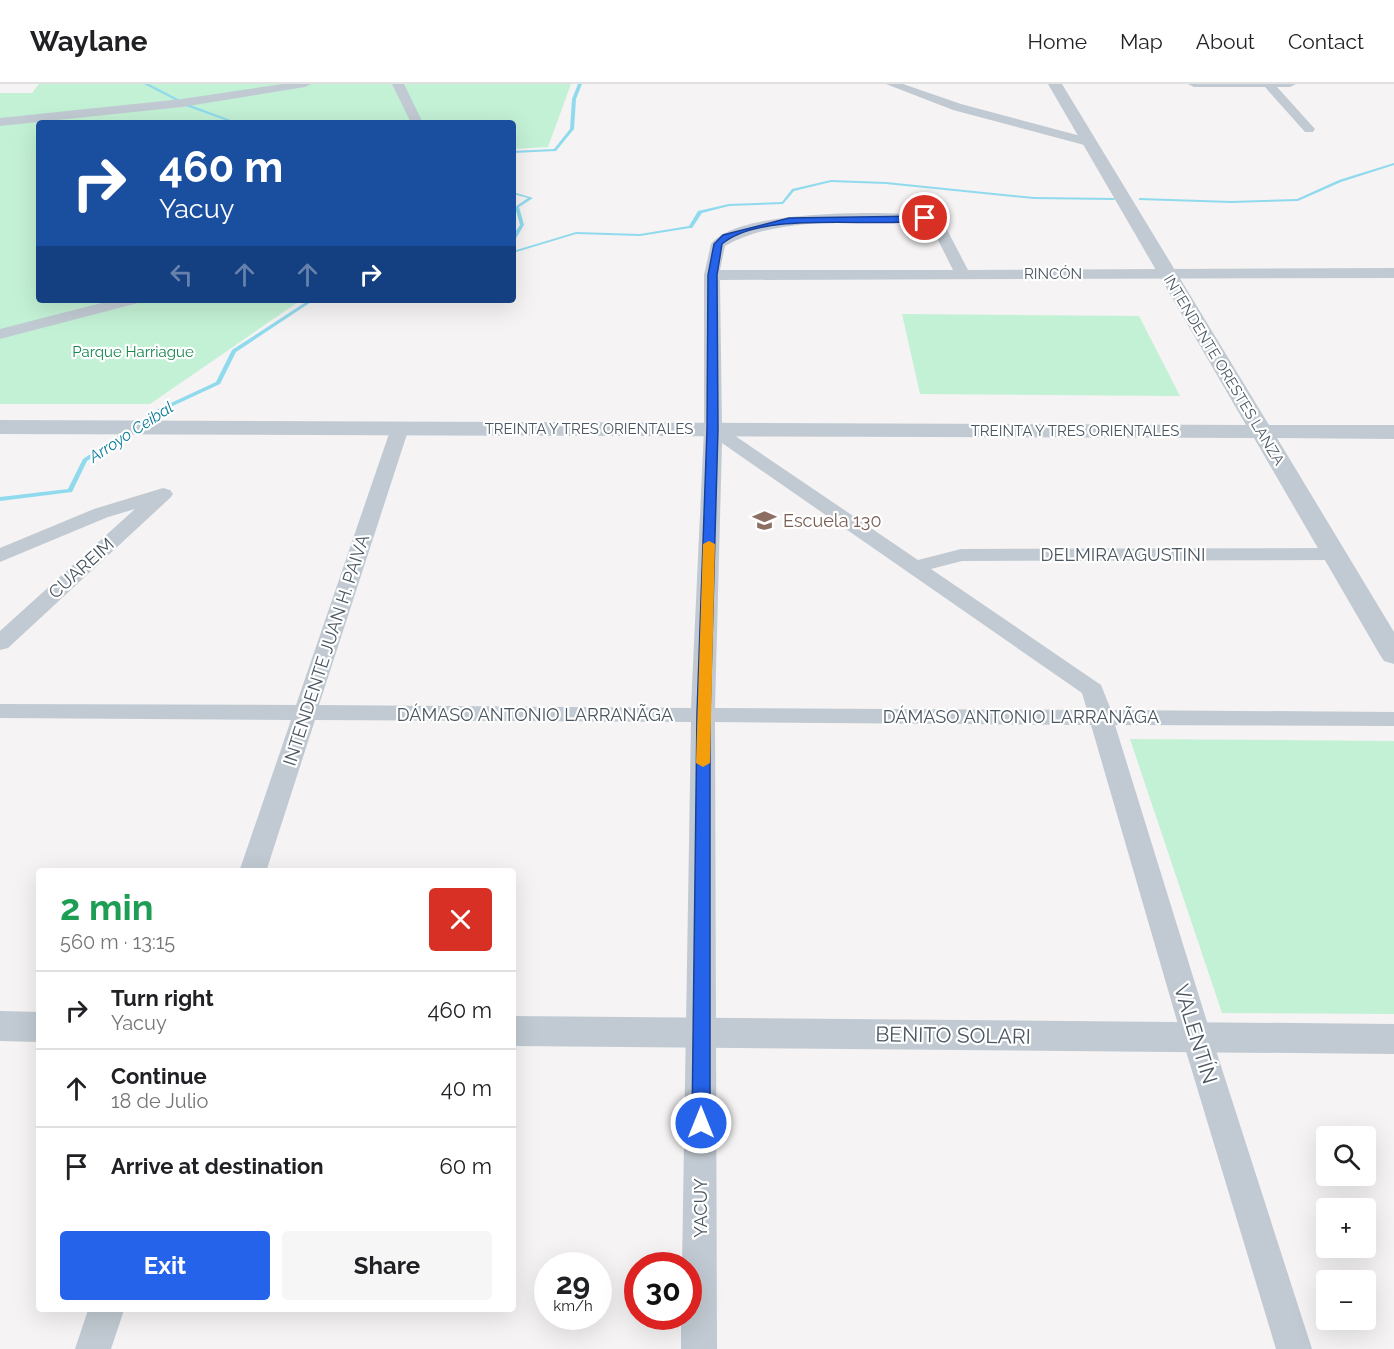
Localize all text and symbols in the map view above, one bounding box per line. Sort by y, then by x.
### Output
text: Waylane [30,25,147,58]
text: Home [1028,29,1087,54]
text: Map [1120,29,1163,54]
text: About [1196,29,1255,54]
text: Contact [1288,29,1364,54]
text: 460 m [159,143,283,192]
icon: right [60,144,138,222]
pin [899,192,950,243]
text: Yacuy [159,193,234,224]
icon: arrive [908,201,941,234]
icon: left [165,258,198,291]
icon: ahead [228,258,261,291]
icon: ahead [291,258,324,291]
icon: right [354,258,387,291]
street label: RINCÓN [1024,265,1082,283]
street label: INTENDENTE ORESTES LANZA [1160,271,1288,469]
park label: Parque Harriague [72,343,194,361]
water label: Arroyo Ceibal [84,398,177,467]
street label: TREINTA Y TRES ORIENTALES [485,420,693,438]
street label: TREINTA Y TRES ORIENTALES [971,422,1179,440]
school or university icon: Escuela 130 [752,507,778,533]
place label: Escuela 130 [783,510,881,531]
street label: INTENDENTE JUAN H. PAIVA [279,532,373,768]
street label: CUAREIM [44,533,118,603]
street label: DELMIRA AGUSTINI [1041,544,1205,565]
street label: DÁMASO ANTONIO LARRANÃGA [397,703,673,725]
street label: DÁMASO ANTONIO LARRANÃGA [883,705,1159,727]
text: 2 min [60,886,153,928]
button: close [429,888,492,951]
text: 560 m · 13:15 [60,930,175,954]
street label: VALENTÍN [1169,981,1223,1087]
text: Turn right [111,985,214,1011]
icon: right [60,994,93,1027]
text: 460 m [427,997,492,1023]
text: Yacuy [111,1011,167,1035]
street label: BENITO SOLARI [875,1021,1031,1049]
text: Continue [111,1063,207,1089]
icon: ahead [60,1072,93,1105]
text: 40 m [441,1075,492,1101]
text: 18 de Julio [111,1089,208,1113]
position arrow [669,1091,733,1155]
map controls [1316,1126,1376,1330]
button: search [1316,1126,1376,1186]
icon: arrive [60,1150,93,1183]
text: Arrive at destination [111,1153,324,1179]
text: 60 m [439,1153,492,1179]
street label: YACUY [690,1178,711,1238]
button: + [1316,1198,1376,1258]
button: Exit [60,1231,270,1300]
button: Share [282,1231,492,1300]
speed limit sign: 30 [624,1252,702,1330]
text: 29 [556,1266,590,1301]
button: − [1316,1270,1376,1330]
text: km/h [553,1297,593,1315]

